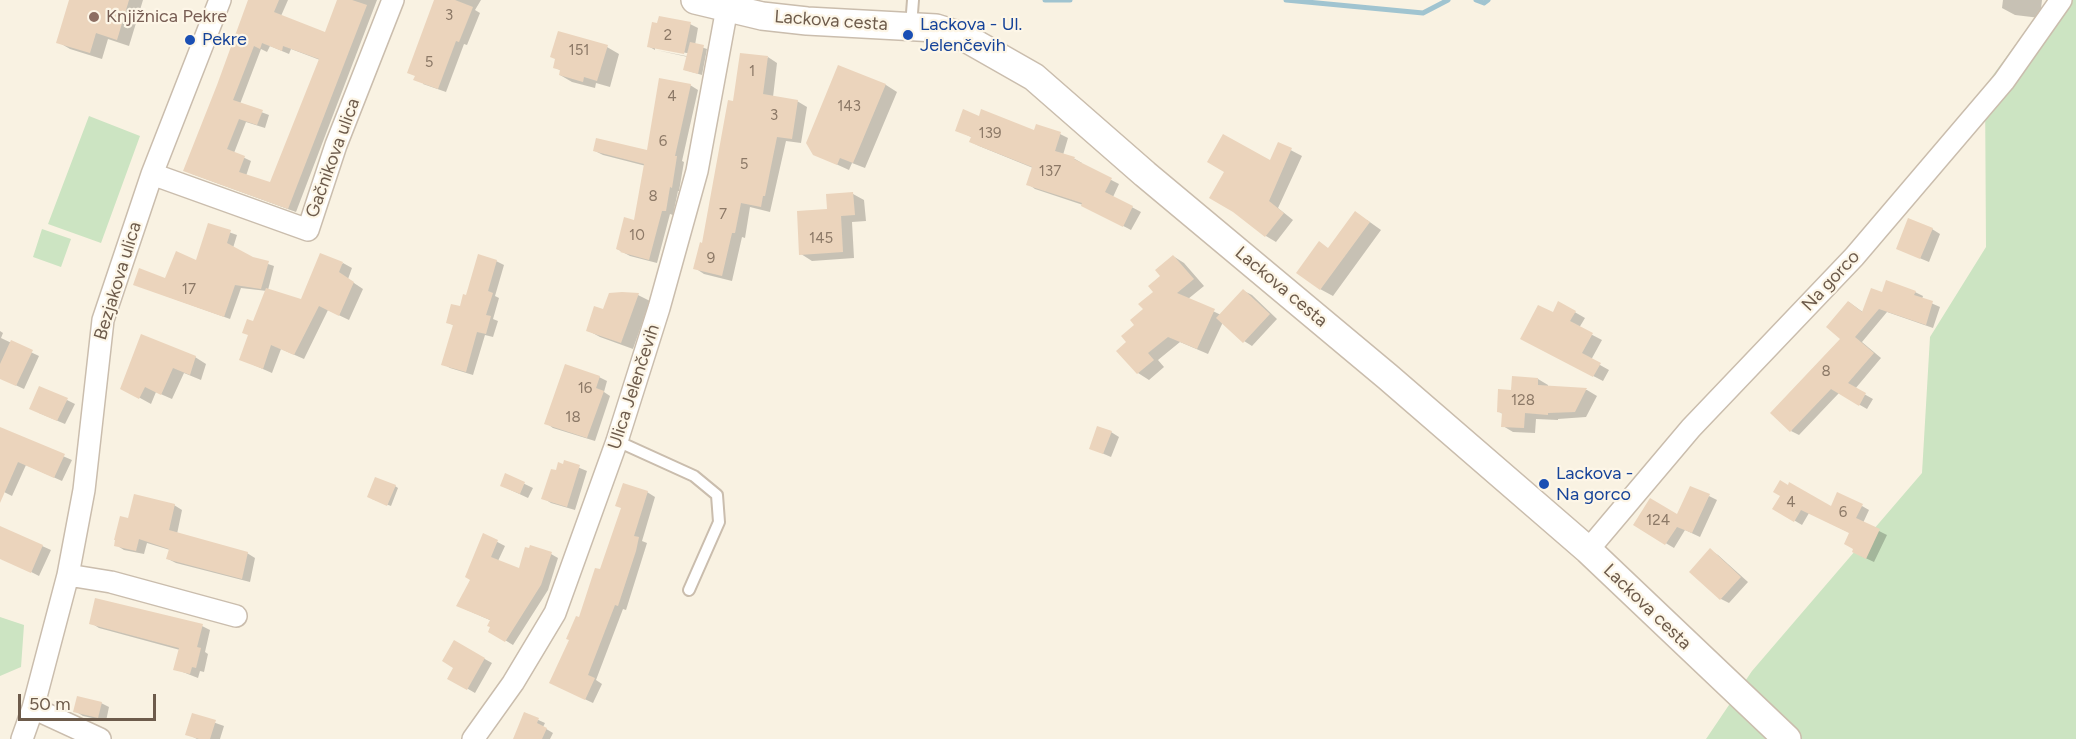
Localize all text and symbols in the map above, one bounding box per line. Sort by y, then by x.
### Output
place label: Knjižnica Pekre [106,6,227,28]
street label: Lackova cesta [774,6,888,36]
house number: 3 [445,7,453,25]
marker: Knjižnica Pekre [87,10,101,24]
place label: Lackova - Ul. Jelenčevih [920,14,1022,57]
house number: 2 [664,27,672,45]
marker: Lackova - Ul. Jelenčevih [901,28,915,42]
place label: Pekre [202,29,247,51]
marker: Pekre [183,33,197,47]
house number: 151 [568,42,590,60]
house number: 5 [425,54,433,72]
house number: 1 [749,63,755,81]
house number: 4 [667,88,677,106]
street label: Gačnikova ulica [301,95,365,221]
house number: 143 [837,98,861,116]
house number: 3 [770,107,778,125]
house number: 139 [979,125,1001,143]
house number: 6 [659,133,667,151]
house number: 5 [740,156,748,174]
house number: 137 [1039,163,1061,181]
house number: 8 [648,188,658,206]
house number: 7 [719,206,727,224]
street label: Bezjakova ulica [90,219,146,343]
house number: 10 [629,227,645,245]
house number: 145 [809,230,833,248]
street label: Lackova cesta [1231,242,1331,332]
street label: Na gorco [1798,246,1864,316]
house number: 9 [707,250,715,268]
house number: 17 [182,281,196,299]
street label: Ulica Jelenčevih [604,322,664,452]
house number: 8 [1821,363,1831,381]
house number: 16 [578,380,592,398]
house number: 128 [1511,392,1535,410]
house number: 18 [565,409,581,427]
place label: Lackova - Na gorco [1556,463,1633,506]
marker: Lackova - Na gorco [1537,477,1551,491]
house number: 4 [1786,494,1796,512]
house number: 6 [1839,504,1847,522]
house number: 124 [1646,512,1670,530]
street label: Lackova cesta [1599,560,1695,654]
scale bar [21,682,159,720]
text: 50 m [29,693,71,715]

